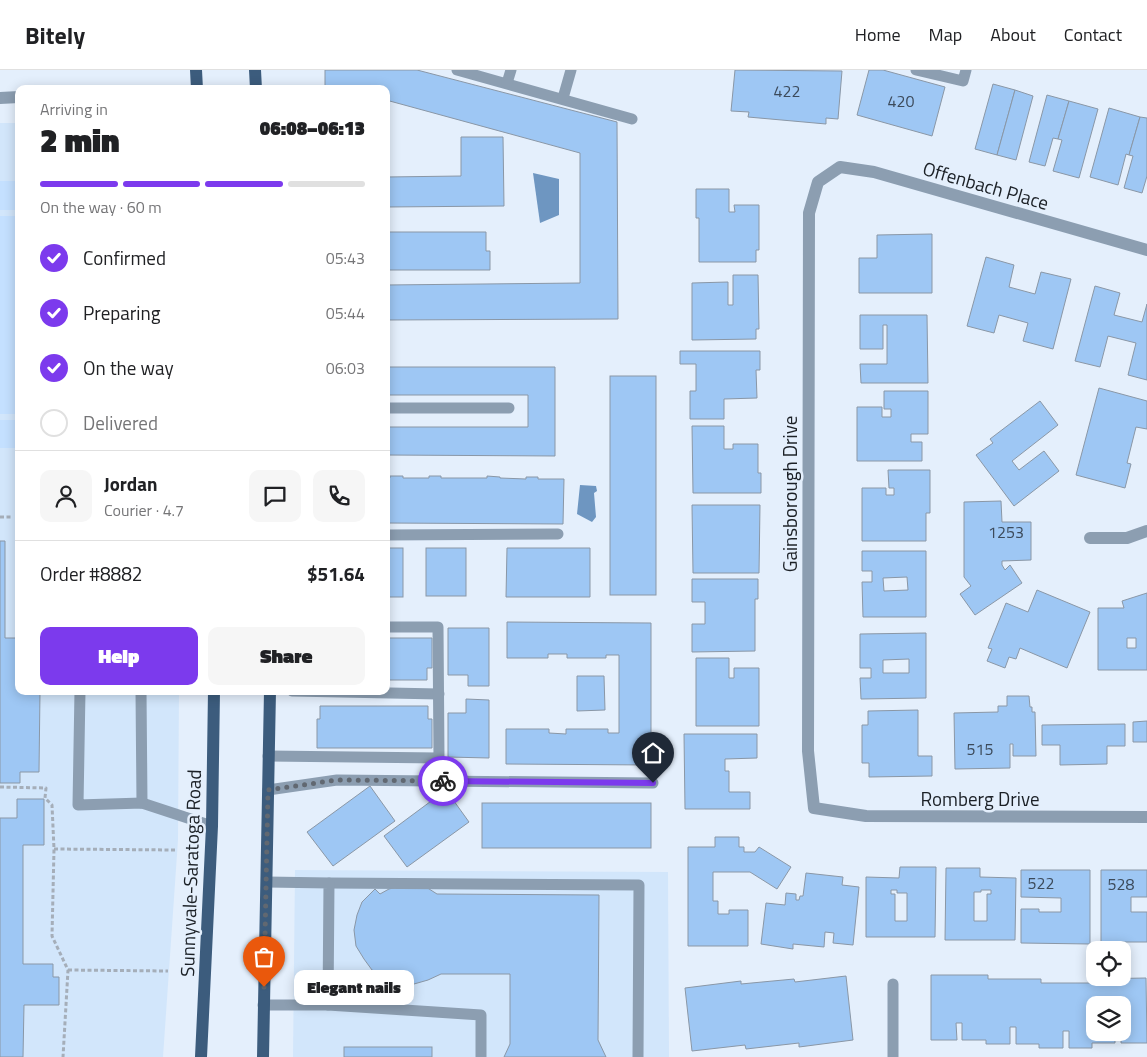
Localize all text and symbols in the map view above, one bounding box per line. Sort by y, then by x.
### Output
text: Bitely [25,17,85,53]
text: Home [855,21,901,48]
text: Map [929,21,962,48]
text: About [990,21,1036,48]
text: Contact [1064,21,1122,48]
house number: 422 [774,79,800,103]
house number: 420 [888,89,914,113]
text: Arriving in [40,97,108,121]
text: 06:08–06:13 [260,113,365,142]
text: 2 min [40,116,120,164]
street label: Offenbach Place [920,153,1052,217]
text: On the way · 60 m [40,195,162,219]
text: Confirmed [83,243,166,272]
icon: check [40,244,68,272]
text: 05:43 [326,246,365,270]
text: Preparing [83,298,160,327]
icon: check [40,299,68,327]
text: 05:44 [326,301,365,325]
text: On the way [83,353,174,382]
icon: check [40,354,68,382]
text: 06:03 [326,356,365,380]
text: Delivered [83,408,158,437]
street label: Gainsborough Drive [775,416,804,572]
text: Jordan [104,469,157,498]
button: person [40,470,92,522]
button: chat [249,470,301,522]
button: phone [313,470,365,522]
text: Courier · 4.7 [104,498,184,522]
house number: 1253 [988,520,1024,544]
text: Order #8882 [40,559,142,588]
text: $51.64 [307,559,365,588]
button: Help [40,627,198,685]
button: Share [208,627,365,685]
pin [632,732,674,783]
house number: 515 [967,737,993,761]
icon: home [639,739,667,767]
courier [418,756,468,806]
icon: bike [429,767,457,795]
street label: Sunnyvale-Saratoga Road [172,769,208,977]
street label: Romberg Drive [921,784,1039,813]
house number: 522 [1028,871,1054,895]
house number: 528 [1108,872,1134,896]
pin [243,936,285,987]
map controls [1086,941,1131,1041]
button: locate [1086,941,1131,986]
icon: bag [250,943,278,971]
callout: Elegant nails [294,970,414,1004]
text: Elegant nails [307,975,401,999]
button: layers [1086,996,1131,1041]

